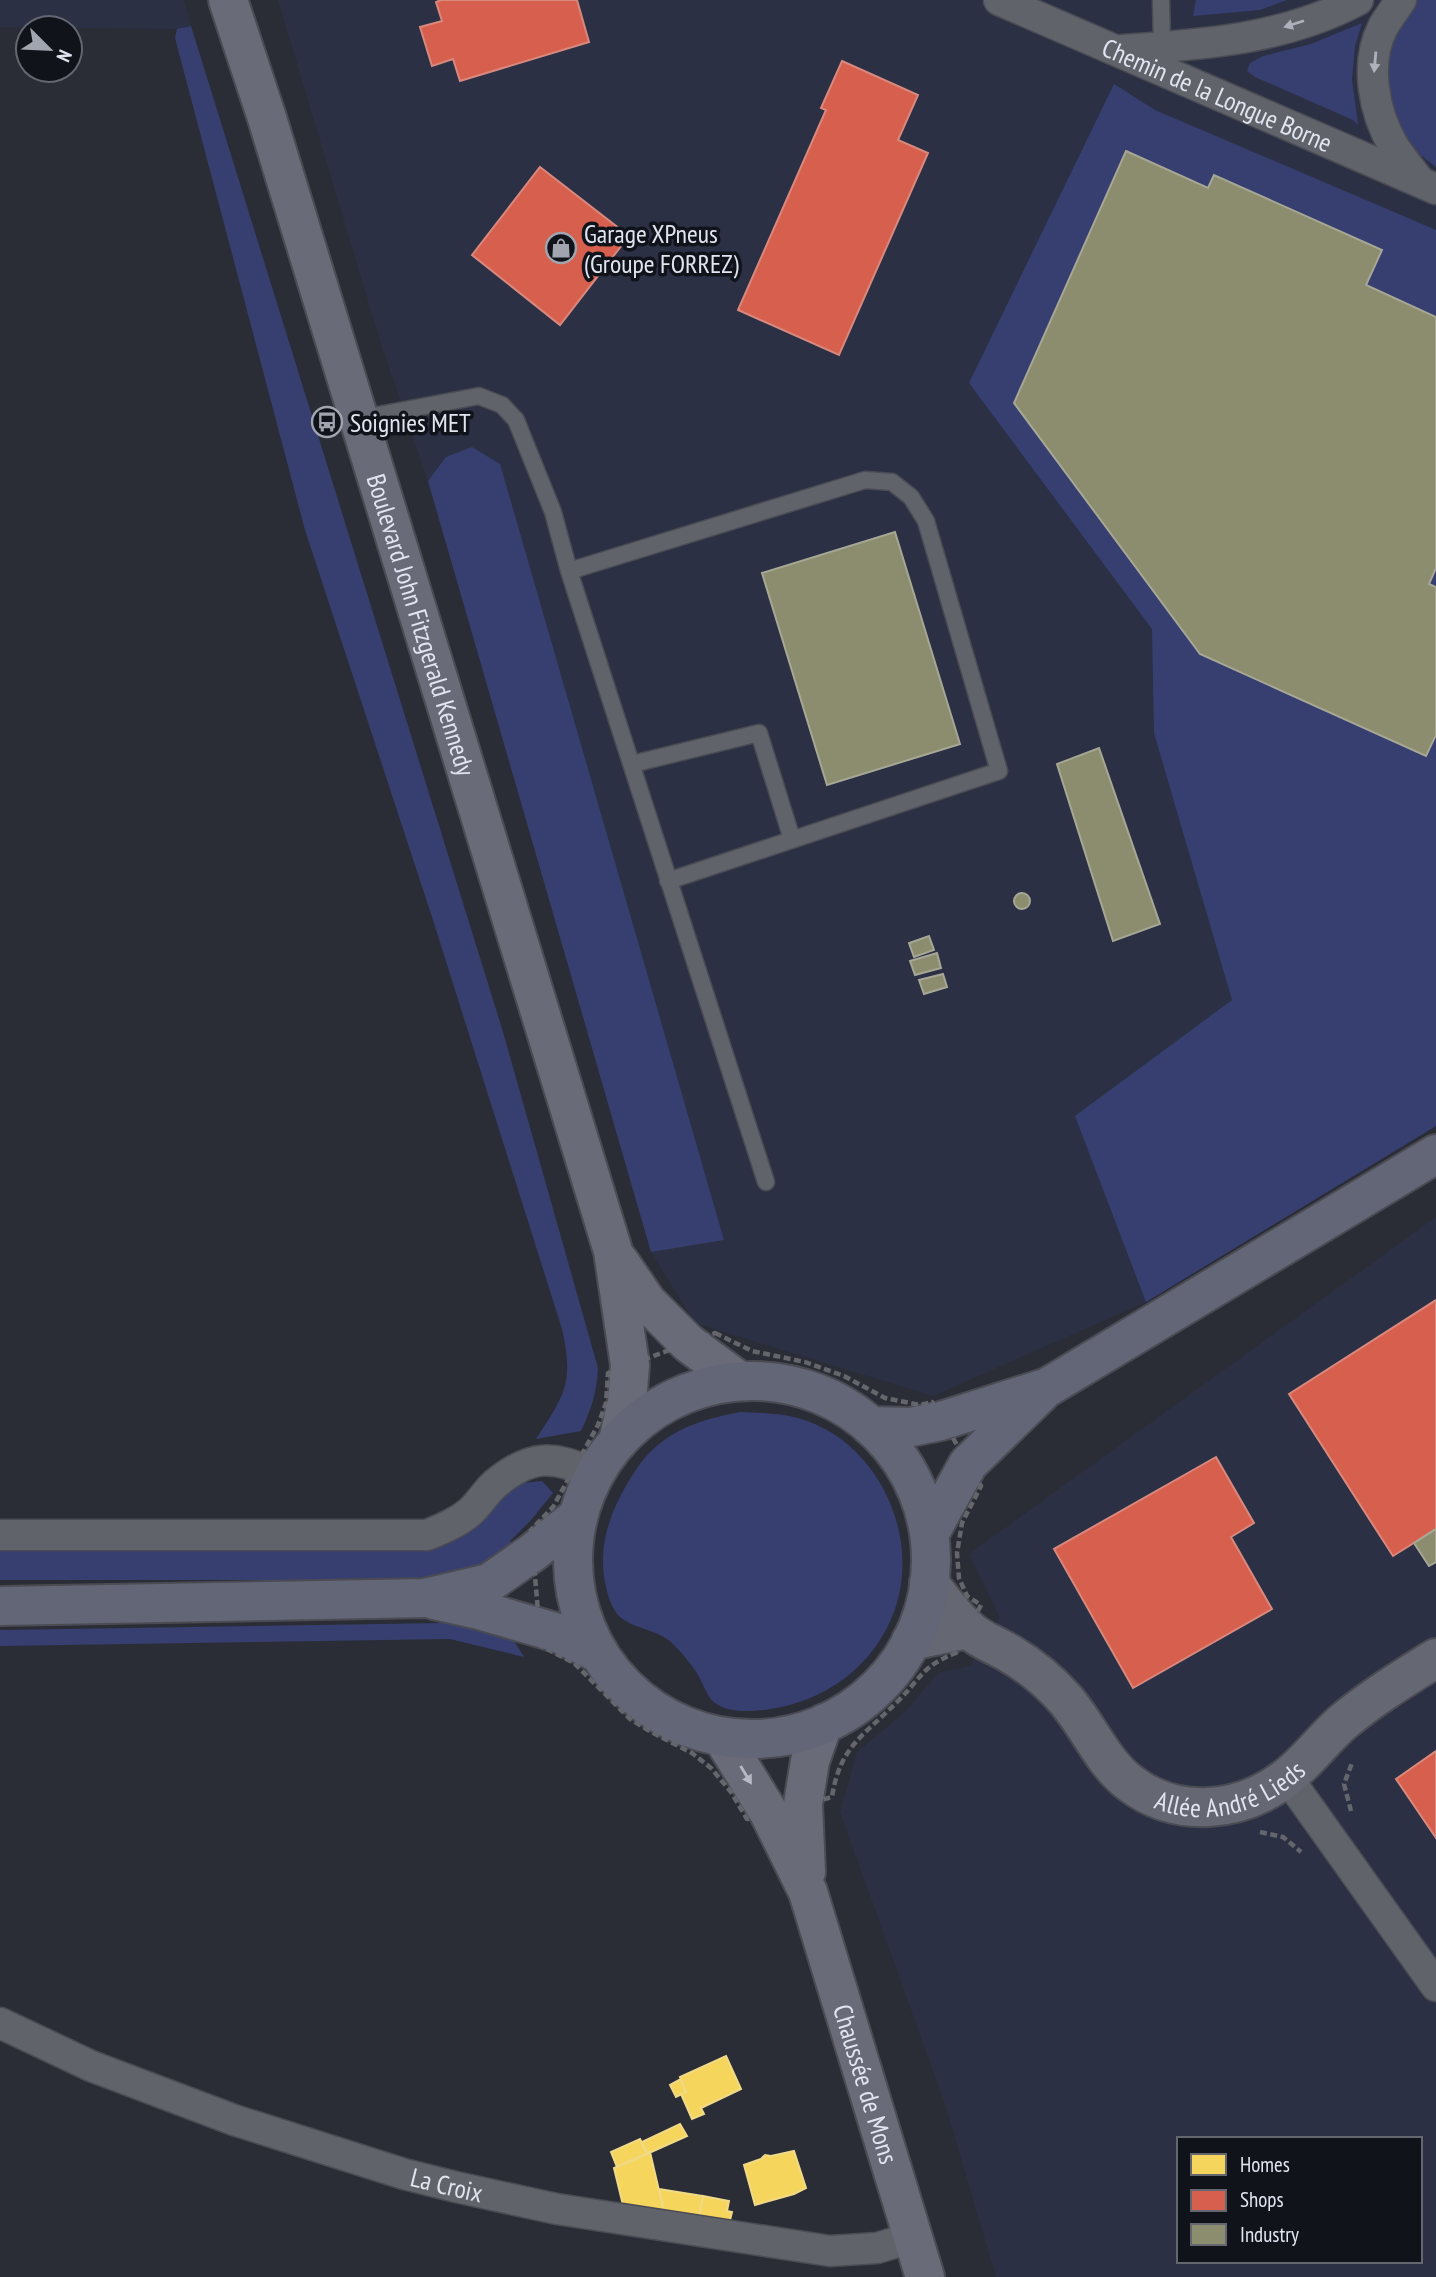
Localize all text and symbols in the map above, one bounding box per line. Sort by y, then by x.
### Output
north arrow [14,14,84,84]
one-way arrow [1284,20,1305,30]
street label: Chemin de la Longue Borne [1098,30,1337,159]
text: N [51,46,78,65]
one-way arrow [1369,51,1380,73]
place label: Garage XPneus (Groupe FORREZ) [584,217,739,280]
shop icon: Garage XPneus (Groupe FORREZ) [544,231,578,265]
bus stop icon: Soignies MET [310,405,344,439]
place label: Soignies MET [350,406,471,439]
street label: Boulevard John Fitzgerald Kennedy [360,470,483,780]
street label: Allée André Lieds [1151,1753,1311,1824]
one-way arrow [740,1765,752,1784]
street label: Chaussée de Mons [827,2000,906,2168]
legend [1177,2137,1422,2263]
text: Homes [1240,2151,1290,2178]
street label: La Croix [408,2160,486,2209]
text: Shops [1240,2186,1284,2213]
text: Industry [1240,2221,1299,2248]

